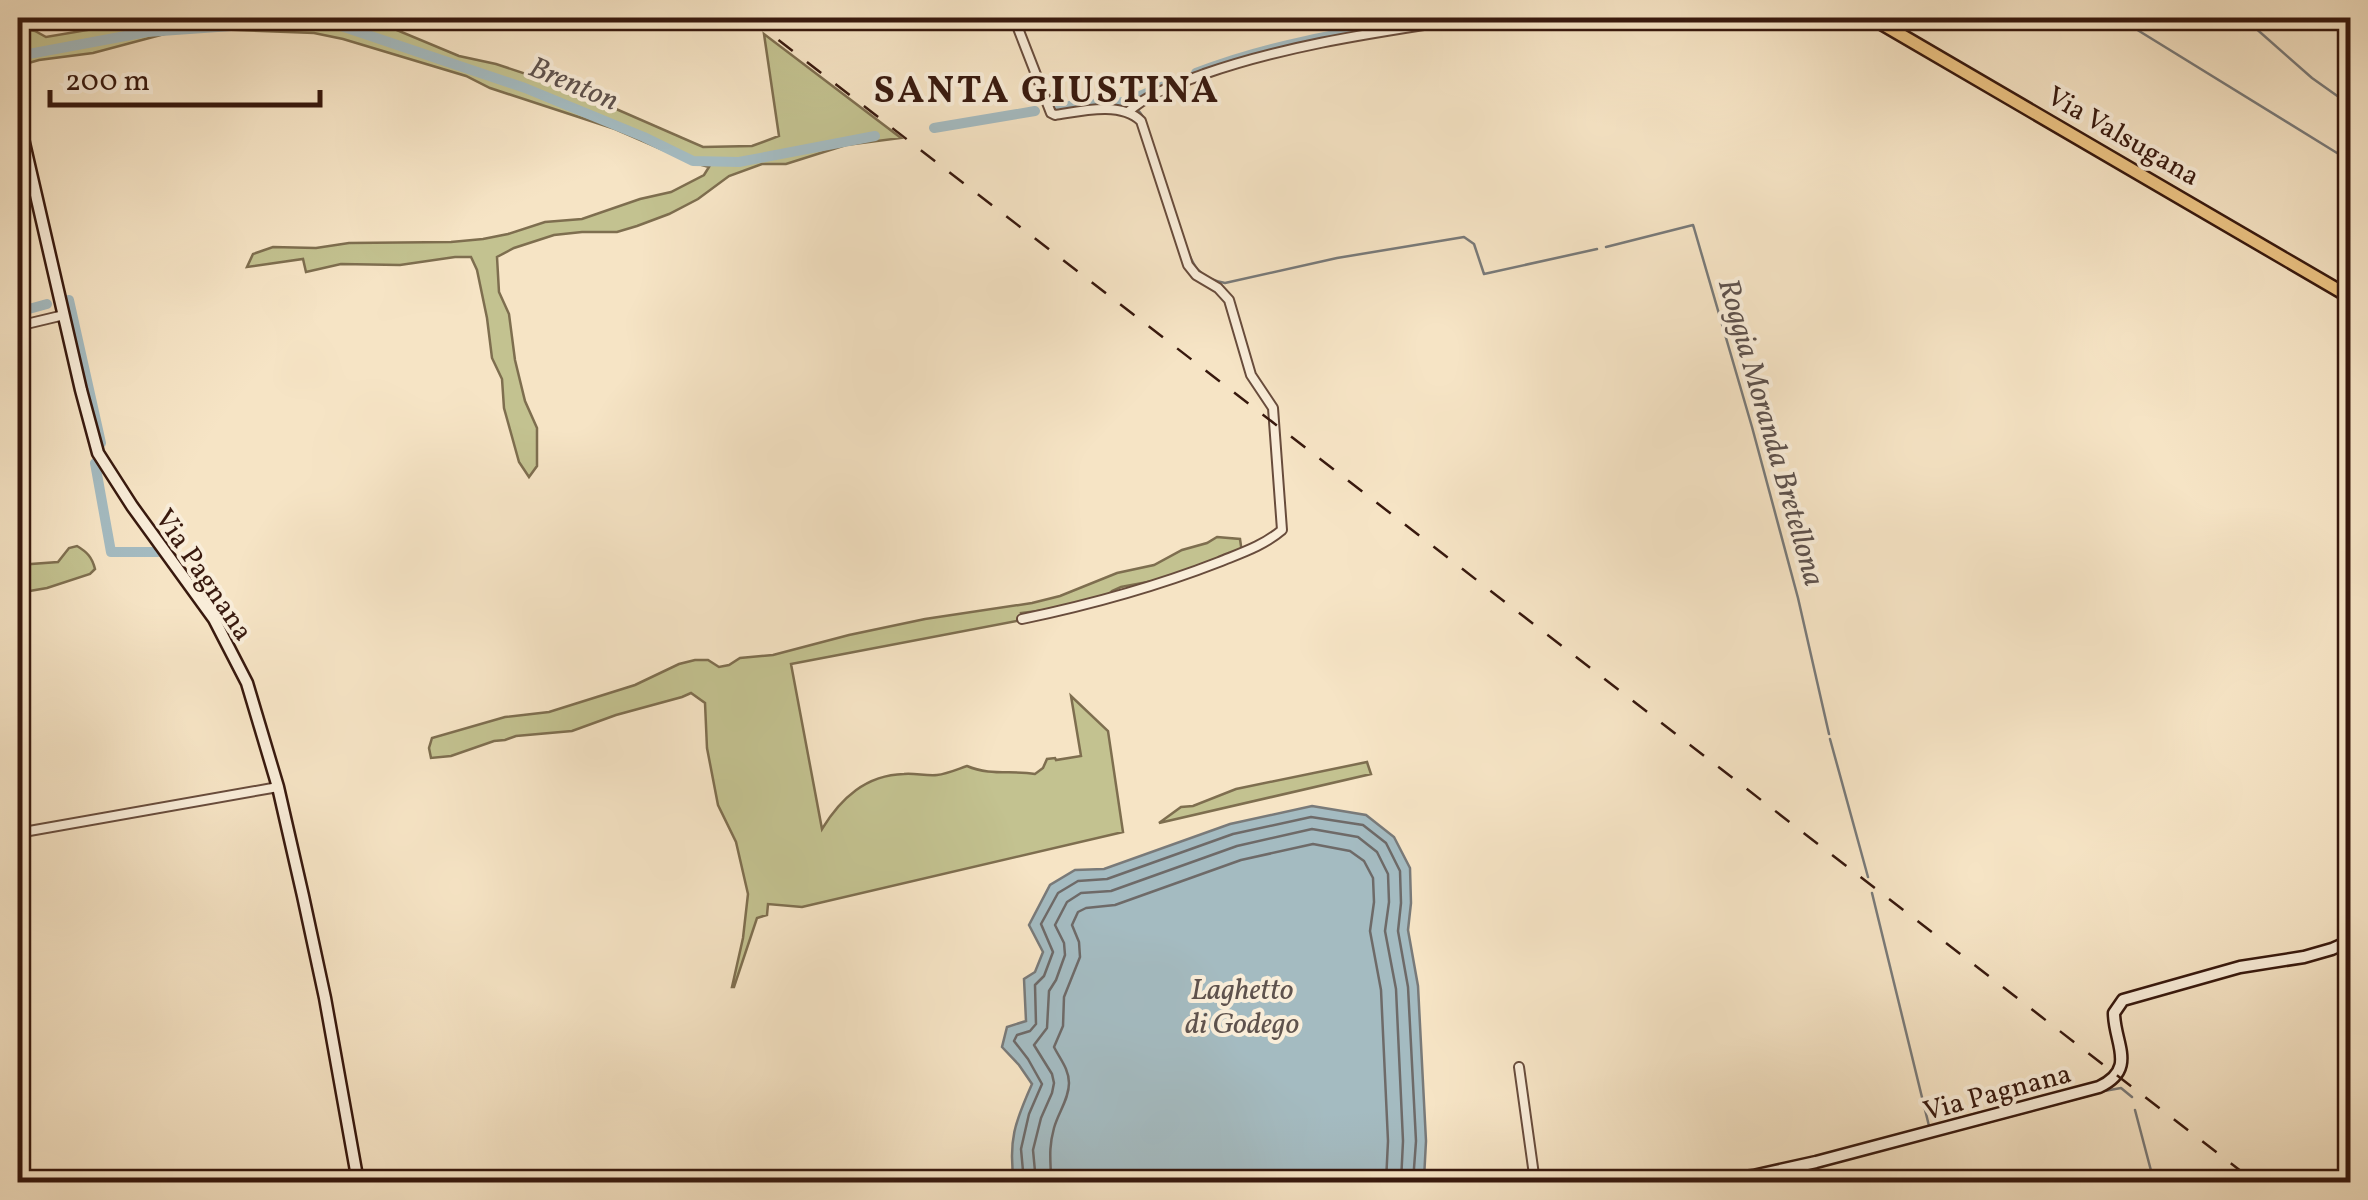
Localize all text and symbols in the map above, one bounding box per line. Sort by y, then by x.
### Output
scale bar [50,45,320,107]
water label: Brenton [522,47,625,122]
text: 200 m [65,61,150,103]
district label: SANTA GIUSTINA [873,66,1221,119]
street label: Via Valsugana [2039,78,2206,197]
water label: Roggia Moranda Bretellona [1706,274,1834,591]
street label: Via Pagnana [144,502,261,649]
water label: Laghetto di Godego [1185,970,1299,1046]
street label: Via Pagnana [1919,1055,2076,1132]

